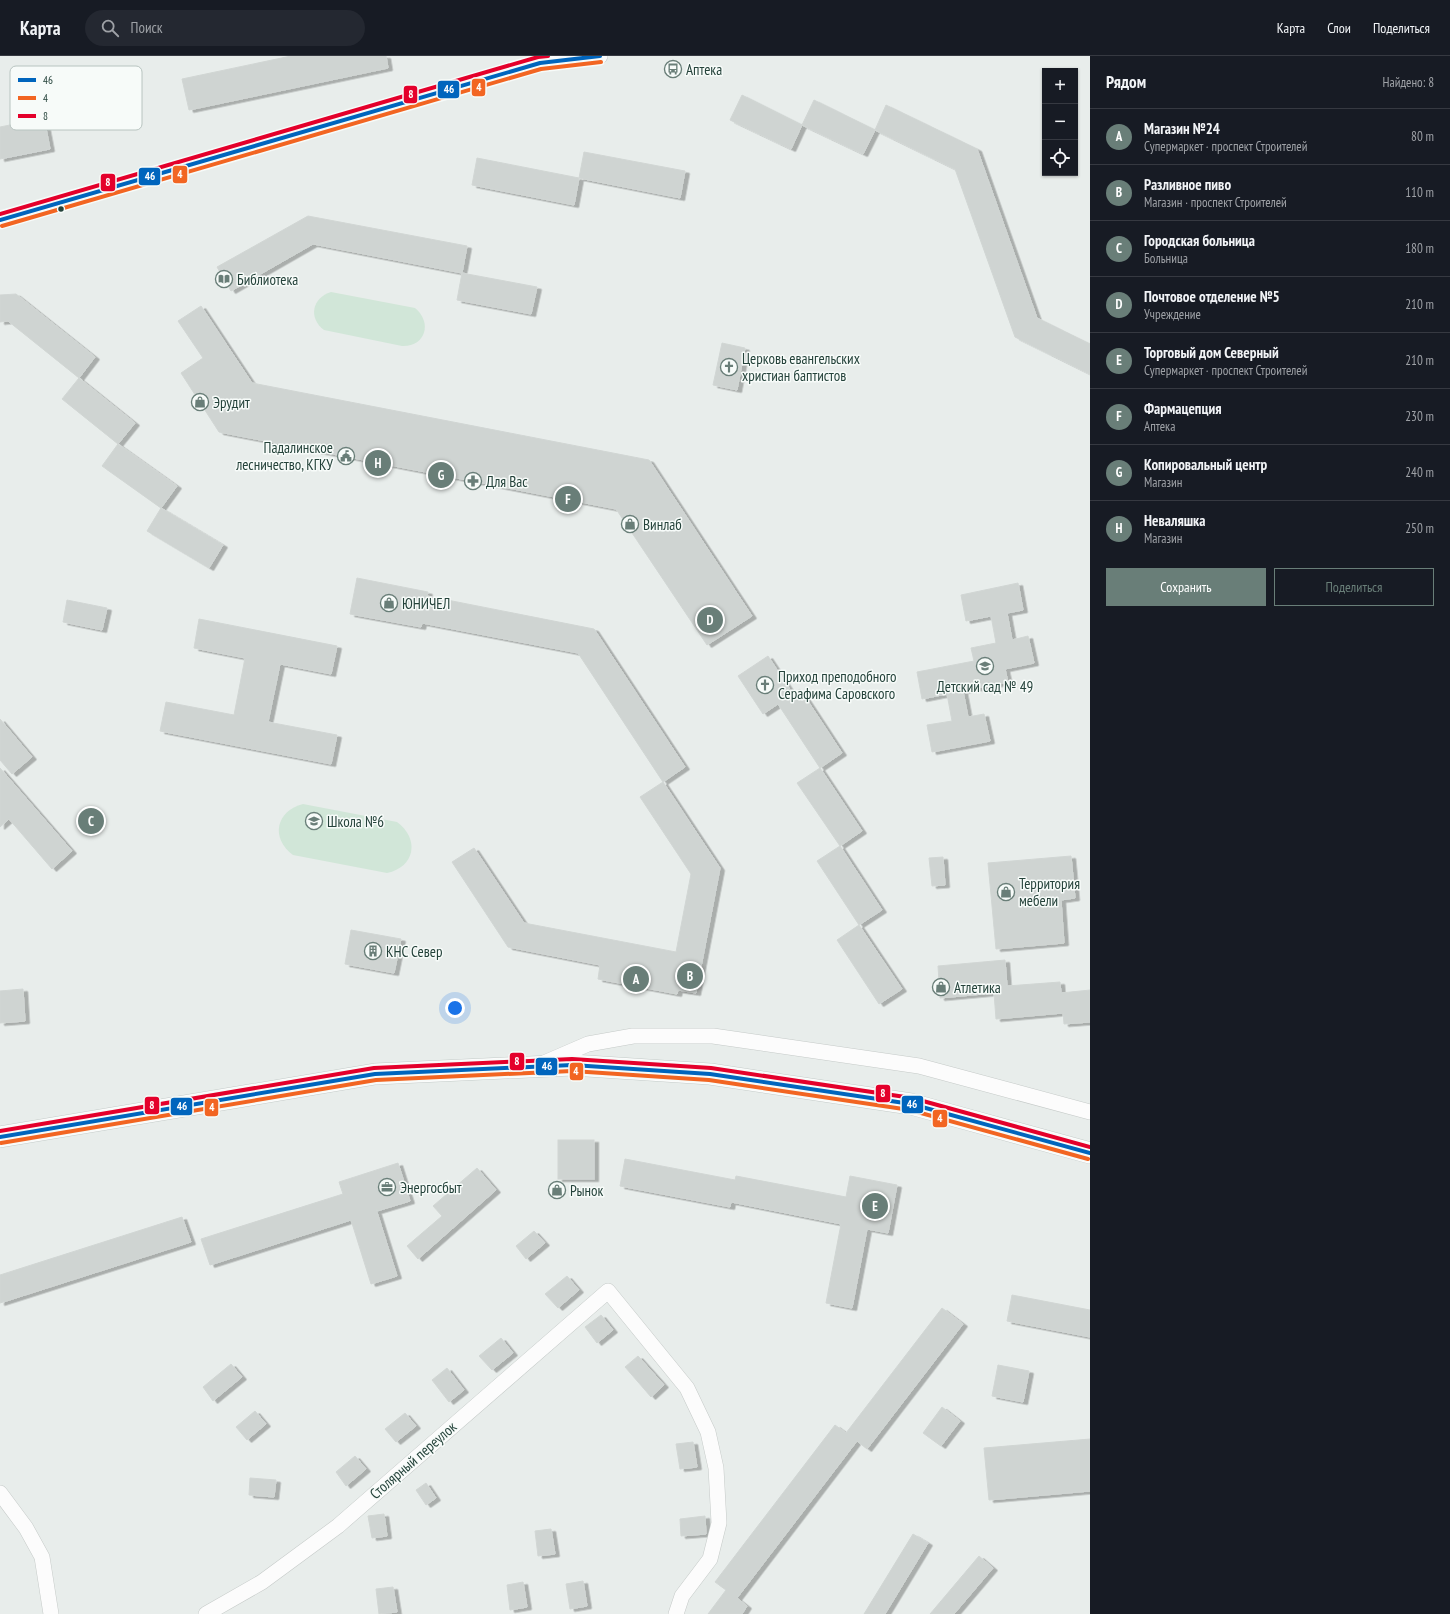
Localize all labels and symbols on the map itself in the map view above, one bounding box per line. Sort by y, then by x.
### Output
bus stop icon: Аптека [663,59,683,79]
place label: Аптека [686,60,722,79]
legend [10,66,142,130]
text: 46 [43,73,53,87]
line badge: 4 [471,78,486,97]
line badge: 46 [437,80,460,99]
text: 4 [476,80,482,94]
text: 46 [444,82,454,96]
line badge: 8 [403,85,418,104]
text: 8 [408,87,414,101]
text: 4 [43,91,48,105]
text: 8 [43,109,48,123]
line badge: 4 [172,165,188,184]
line badge: 46 [138,167,161,186]
text: 4 [177,167,183,181]
text: 46 [145,169,155,183]
line badge: 8 [100,173,116,192]
text: 8 [105,175,111,189]
unlabelled marker [56,204,66,214]
library icon: Библиотека [214,269,234,289]
place label: Библиотека [237,270,298,289]
place label: Церковь евангельских христиан баптистов [742,349,860,385]
church icon: Церковь евангельских христиан баптистов [719,357,739,377]
shop icon: Эрудит [190,392,210,412]
place label: Эрудит [213,393,250,412]
place label: Падалинское лесничество, КГКУ [235,438,333,474]
public building icon: Падалинское лесничество, КГКУ [336,446,356,466]
pin: H [365,448,391,478]
pin: G [428,460,454,490]
pharmacy icon: Для Вас [463,471,483,491]
place label: Для Вас [486,472,528,491]
pin: F [555,484,581,514]
shop icon: Винлаб [620,514,640,534]
place label: Винлаб [643,515,682,534]
shop icon: ЮНИЧЕЛ [379,593,399,613]
place label: ЮНИЧЕЛ [402,594,450,613]
pin: D [697,605,723,635]
school or university icon: Детский сад № 49 [975,656,995,676]
place label: Приход преподобного Серафима Саровского [778,667,897,703]
church icon: Приход преподобного Серафима Саровского [755,675,775,695]
place label: Детский сад № 49 [937,677,1033,696]
pin: C [78,806,104,836]
school or university icon: Школа №6 [304,811,324,831]
place label: Школа №6 [327,812,384,831]
place label: Территория мебели [1019,874,1080,910]
shop icon: Территория мебели [996,882,1016,902]
building icon: КНС Север [363,941,383,961]
place label: КНС Север [386,942,442,961]
pin: B [677,961,703,991]
pin: A [623,964,649,994]
shop icon: Атлетика [931,977,951,997]
place label: Атлетика [954,978,1001,997]
your location [445,998,465,1018]
line badge: 8 [509,1052,525,1071]
text: 8 [514,1054,520,1068]
line badge: 46 [535,1057,558,1076]
text: 46 [542,1059,552,1073]
line badge: 4 [569,1062,584,1081]
text: 4 [573,1064,579,1078]
line badge: 8 [875,1084,891,1103]
text: 8 [880,1086,886,1100]
line badge: 46 [901,1095,924,1114]
line badge: 8 [144,1096,160,1115]
line badge: 46 [170,1097,193,1116]
text: 46 [907,1097,917,1111]
text: 8 [149,1098,155,1112]
line badge: 4 [204,1098,219,1117]
text: 46 [177,1099,187,1113]
text: 4 [209,1100,215,1114]
line badge: 4 [932,1109,948,1128]
text: 4 [937,1111,943,1125]
office icon: Энергосбыт [377,1177,397,1197]
place label: Энергосбыт [400,1178,462,1197]
shop icon: Рынок [547,1180,567,1200]
place label: Рынок [570,1181,603,1200]
pin: E [862,1191,888,1221]
street label: Столярный переулок [366,1417,460,1503]

